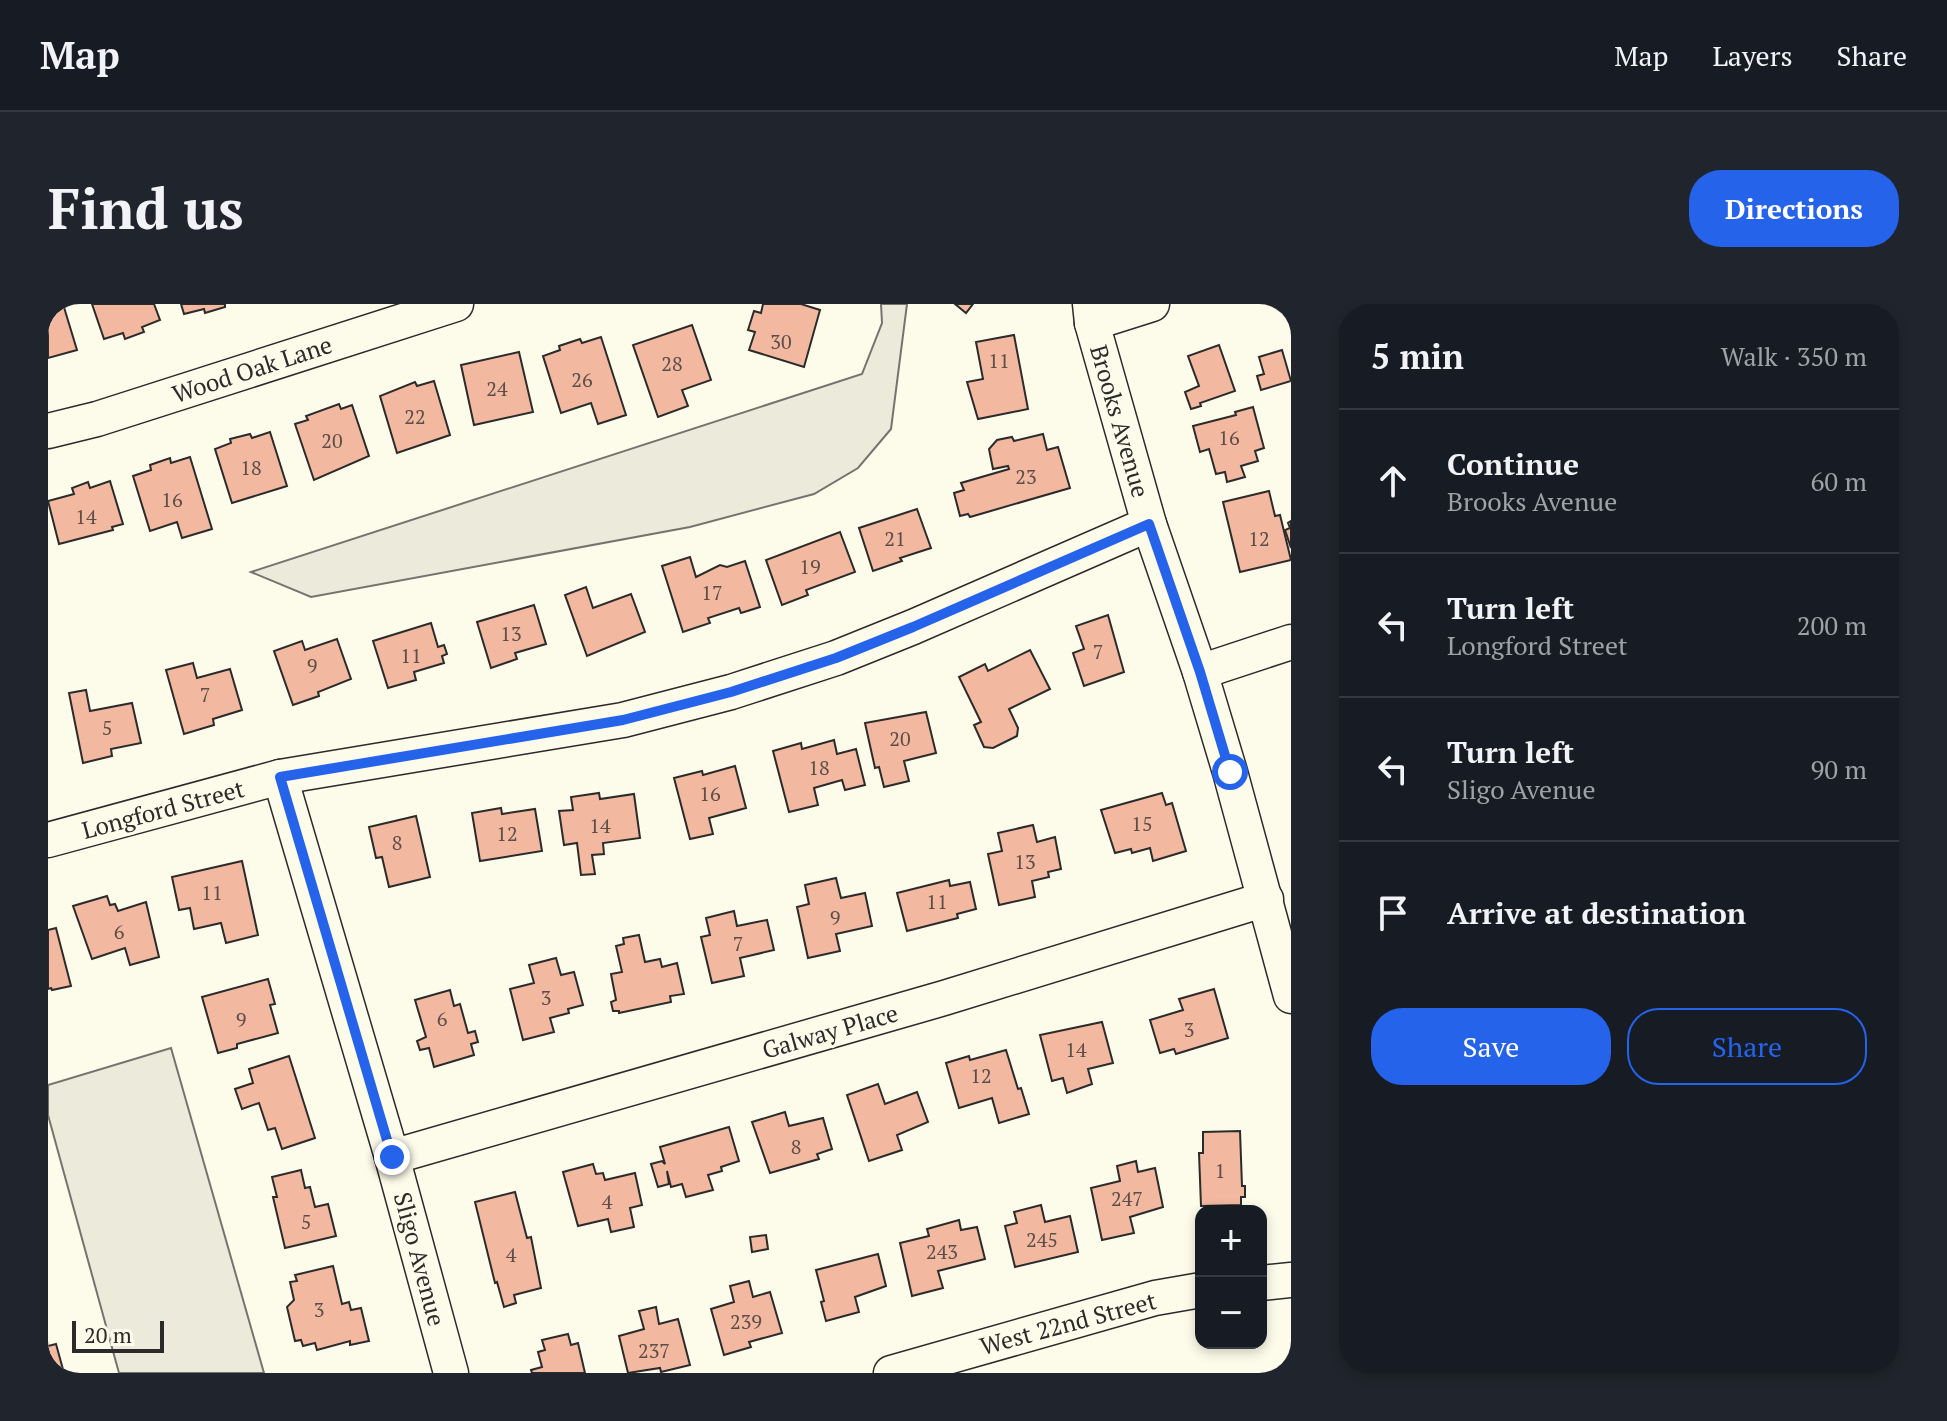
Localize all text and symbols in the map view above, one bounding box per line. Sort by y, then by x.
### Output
text: Map [40,30,120,80]
text: Map [1614,37,1668,74]
text: Layers [1712,37,1793,74]
text: Share [1837,37,1907,74]
button: Directions [1689,170,1899,247]
text: Find us [48,171,244,245]
street label: Wood Oak Lane [168,328,336,410]
house number: 30 [770,328,792,355]
text: 5 min [1371,334,1464,379]
text: Walk · 350 m [1721,339,1867,373]
street label: Brooks Avenue [1083,341,1157,501]
house number: 11 [988,347,1010,374]
house number: 28 [661,350,683,377]
house number: 26 [571,366,593,393]
house number: 24 [486,375,508,402]
house number: 22 [404,403,426,430]
house number: 16 [1218,424,1240,451]
house number: 20 [321,427,343,454]
text: Continue [1447,444,1579,484]
house number: 18 [240,454,262,481]
icon: ahead [1371,459,1415,503]
house number: 23 [1015,463,1037,490]
text: 60 m [1811,464,1867,498]
text: Brooks Avenue [1447,484,1617,518]
house number: 16 [161,486,183,513]
house number: 14 [75,503,97,530]
house number: 21 [884,525,906,552]
house number: 12 [1248,525,1270,552]
house number: 19 [799,553,821,580]
house number: 17 [701,579,723,606]
text: Turn left [1447,588,1574,628]
icon: left [1371,603,1415,647]
text: 200 m [1797,608,1867,642]
house number: 13 [500,620,522,647]
text: Longford Street [1447,628,1628,662]
house number: 7 [1093,638,1103,665]
house number: 11 [400,642,422,669]
house number: 9 [307,652,317,679]
house number: 7 [200,681,210,708]
house number: 5 [102,714,112,741]
house number: 20 [889,725,911,752]
text: Turn left [1447,732,1574,772]
icon: left [1371,747,1415,791]
text: 90 m [1811,752,1867,786]
house number: 18 [808,754,830,781]
route start [1212,754,1248,790]
street label: Longford Street [78,772,248,846]
text: Sligo Avenue [1447,772,1596,806]
house number: 16 [699,780,721,807]
house number: 15 [1131,810,1153,837]
house number: 14 [589,812,611,839]
house number: 12 [496,820,518,847]
house number: 8 [392,829,402,856]
house number: 13 [1014,848,1036,875]
house number: 11 [201,879,223,906]
house number: 11 [926,888,948,915]
icon: arrive [1371,891,1415,935]
text: Arrive at destination [1447,893,1746,933]
house number: 9 [830,904,840,931]
house number: 6 [114,918,125,945]
house number: 7 [733,930,743,957]
house number: 3 [541,984,551,1011]
street label: Galway Place [758,996,902,1066]
house number: 6 [437,1005,448,1032]
house number: 9 [236,1006,246,1033]
button: Save [1371,1008,1611,1085]
button: Share [1627,1008,1867,1085]
house number: 3 [1184,1016,1194,1043]
house number: 14 [1065,1036,1087,1063]
house number: 12 [970,1062,992,1089]
house number: 8 [791,1133,801,1160]
route end [374,1139,410,1175]
house number: 1 [1215,1157,1225,1184]
house number: 247 [1111,1185,1143,1212]
house number: 4 [602,1188,613,1215]
street label: Sligo Avenue [387,1189,453,1329]
map controls [1195,1205,1267,1349]
button: + [1195,1205,1267,1277]
house number: 5 [301,1208,311,1235]
house number: 245 [1026,1226,1058,1253]
house number: 243 [926,1238,958,1265]
house number: 4 [506,1241,517,1268]
button: − [1195,1277,1267,1349]
street label: West 22nd Street [976,1284,1160,1362]
house number: 3 [314,1296,324,1323]
house number: 239 [730,1308,762,1335]
scale bar [72,1317,164,1353]
text: 20 m [84,1320,132,1349]
house number: 237 [638,1337,670,1364]

